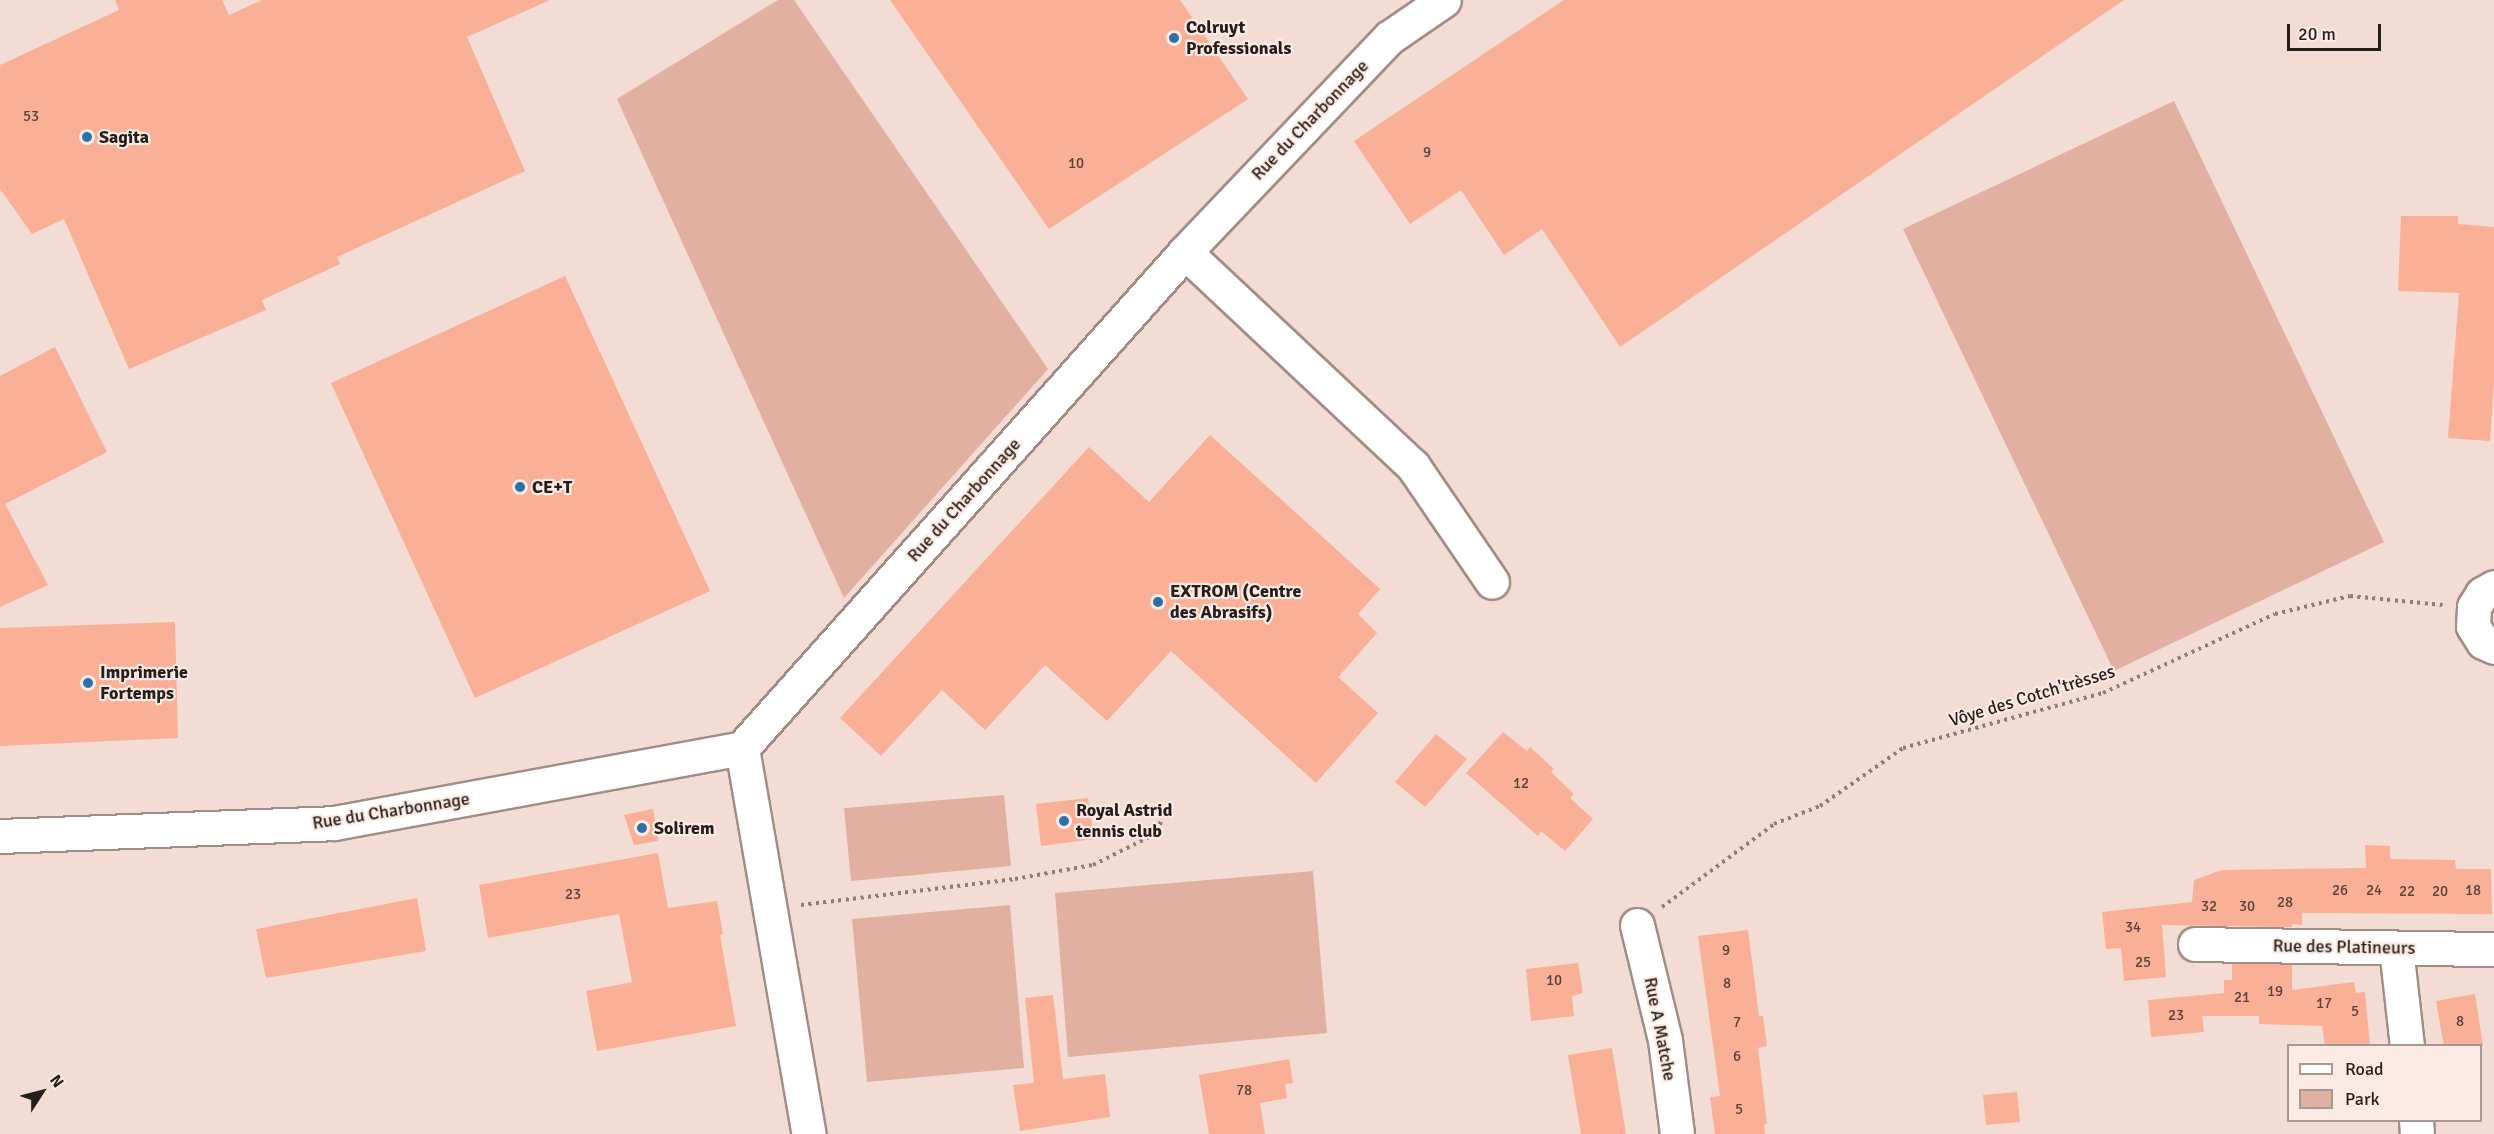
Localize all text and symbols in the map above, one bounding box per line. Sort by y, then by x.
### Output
scale bar [2290,12,2384,50]
place label: Colruyt Professionals [1186,17,1291,60]
text: 20 m [2298,23,2336,45]
marker: Colruyt Professionals [1167,31,1181,45]
street label: Rue du Charbonnage [1247,55,1373,185]
house number: 53 [23,108,39,126]
place label: Sagita [99,126,149,148]
marker: Sagita [80,130,94,144]
house number: 9 [1423,144,1431,162]
house number: 10 [1068,155,1084,173]
street label: Rue du Charbonnage [903,434,1025,566]
place label: CE+T [532,476,572,498]
marker: CE+T [513,480,527,494]
place label: EXTROM (Centre des Abrasifs) [1170,581,1301,624]
marker: EXTROM (Centre des Abrasifs) [1151,595,1165,609]
street label: Vôye des Cotch'trèsses [1946,660,2118,732]
place label: Imprimerie Fortemps [100,662,188,704]
marker: Imprimerie Fortemps [81,676,95,690]
house number: 12 [1513,775,1529,793]
street label: Rue du Charbonnage [311,788,471,834]
place label: Royal Astrid tennis club [1076,800,1172,842]
marker: Royal Astrid tennis club [1057,814,1071,828]
place label: Solirem [654,817,715,839]
marker: Solirem [635,821,649,835]
house number: 26 [2332,882,2348,900]
house number: 24 [2366,882,2382,900]
house number: 18 [2465,882,2481,900]
house number: 22 [2399,883,2415,901]
house number: 20 [2432,883,2448,901]
house number: 23 [565,886,581,904]
house number: 28 [2277,894,2293,912]
house number: 32 [2201,898,2217,916]
house number: 30 [2239,898,2255,916]
house number: 34 [2125,919,2141,937]
street label: Rue des Platineurs [2273,935,2415,959]
house number: 9 [1722,942,1730,960]
house number: 25 [2135,954,2151,972]
house number: 10 [1546,972,1562,990]
street label: Rue A Matche [1639,975,1681,1083]
house number: 8 [1723,975,1731,993]
house number: 19 [2267,983,2283,1001]
house number: 21 [2234,989,2250,1007]
house number: 17 [2316,995,2332,1013]
house number: 5 [2351,1003,2359,1021]
house number: 23 [2168,1007,2184,1025]
house number: 8 [2456,1013,2464,1031]
house number: 7 [1733,1014,1741,1032]
legend [2287,1044,2482,1122]
house number: 6 [1733,1048,1741,1066]
text: Road [2345,1058,2384,1080]
north arrow [12,1062,72,1122]
text: N [45,1071,68,1092]
house number: 78 [1236,1082,1252,1100]
text: Park [2345,1088,2380,1110]
house number: 5 [1735,1101,1743,1119]

